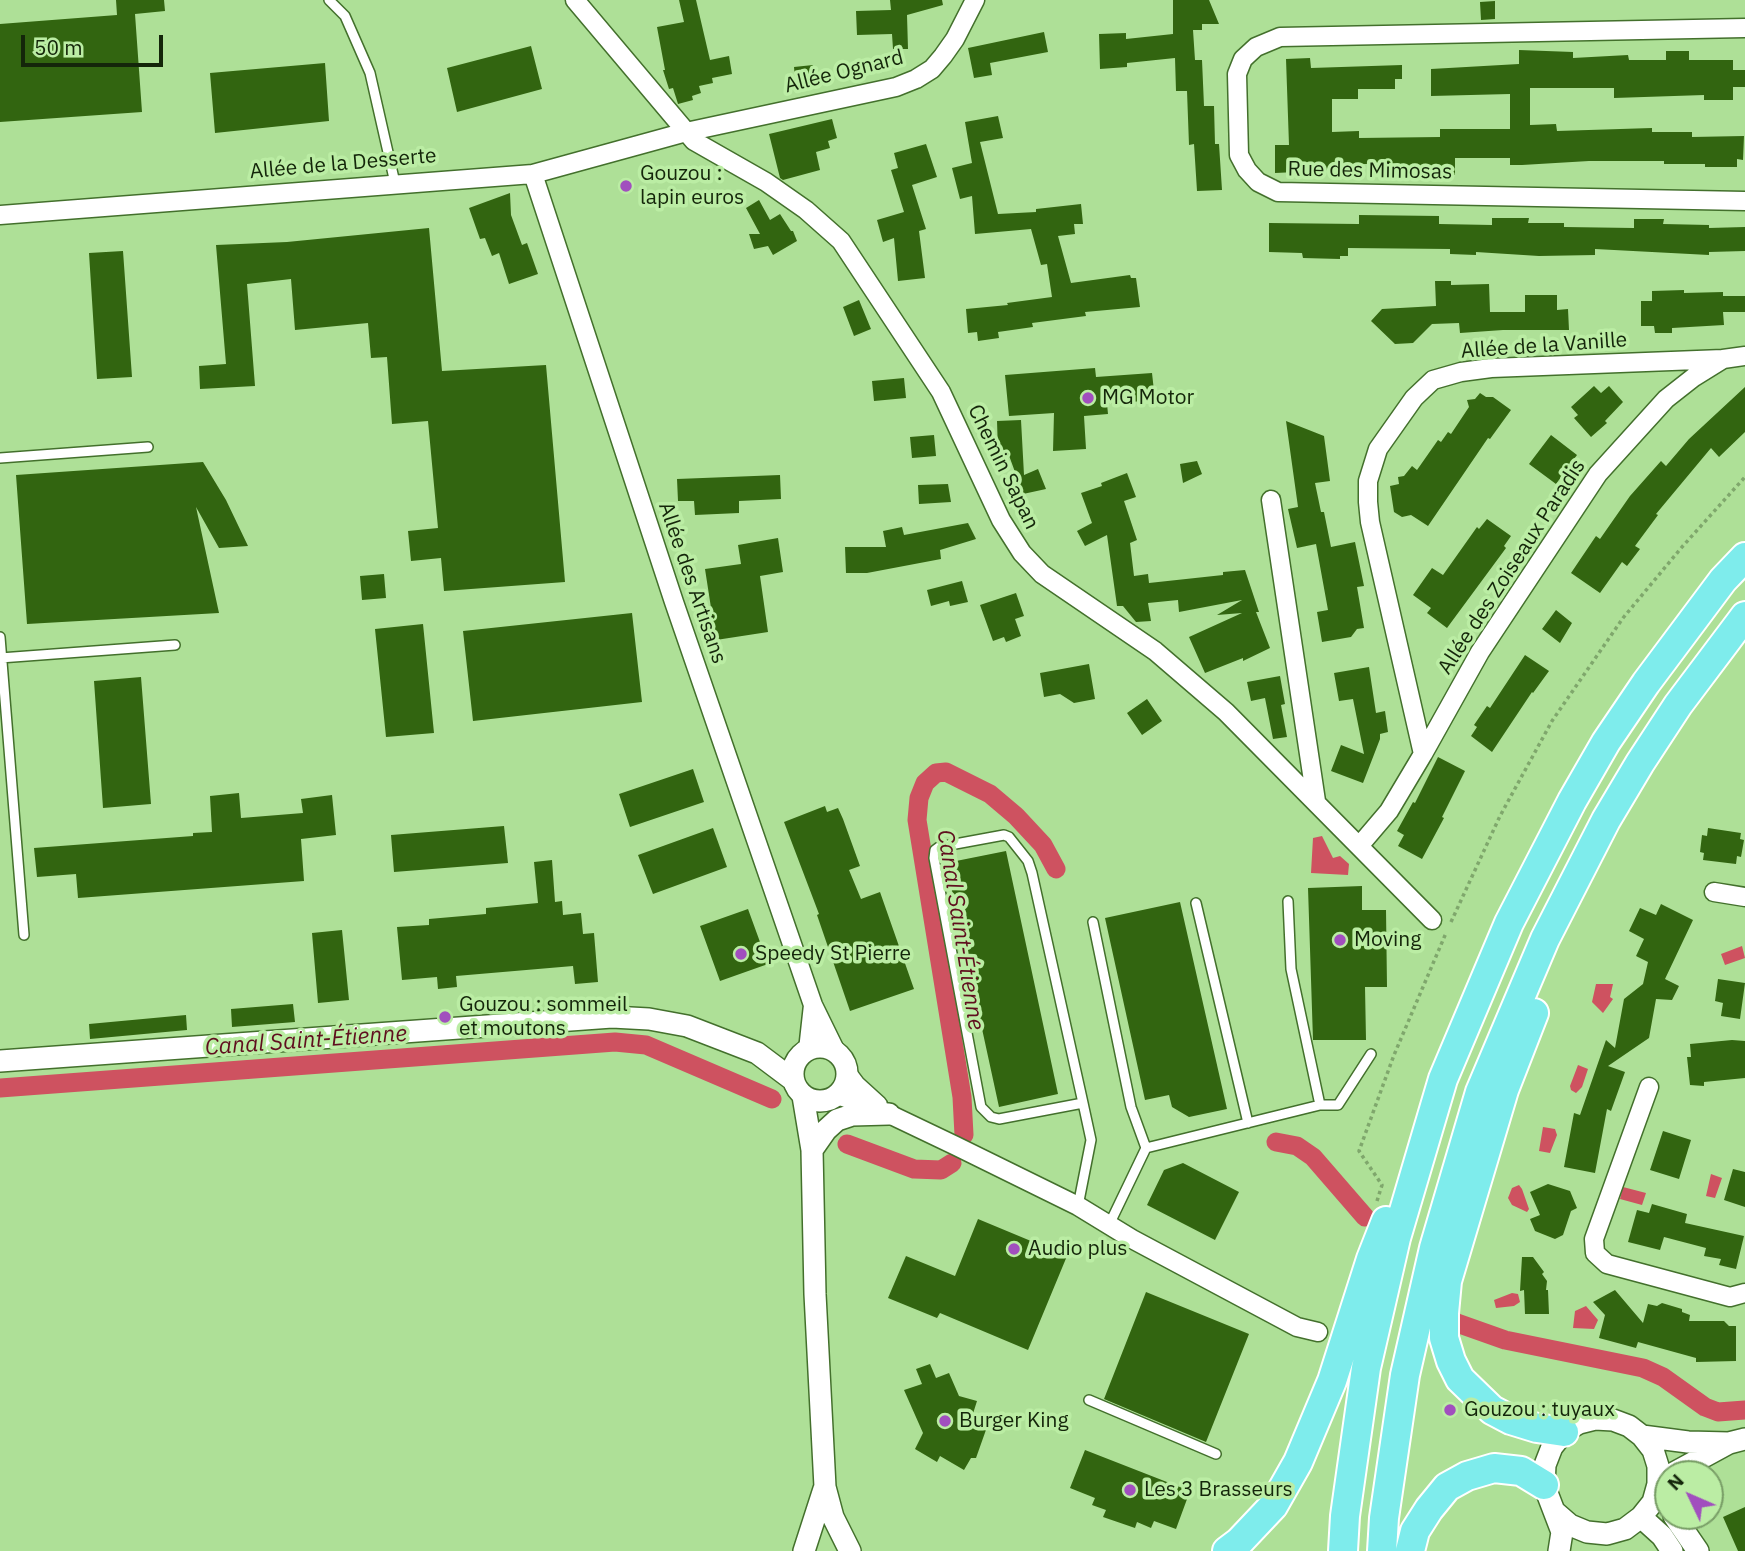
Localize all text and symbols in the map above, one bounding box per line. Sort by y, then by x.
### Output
scale bar [24,21,166,65]
text: 50 m [34,33,83,61]
street label: Allée Ognard [782,45,906,99]
street label: Allée de la Desserte [249,143,437,185]
street label: Rue des Mimosas [1287,157,1453,185]
place label: Gouzou : lapin euros [640,161,744,211]
marker: Gouzou : lapin euros [618,178,634,194]
street label: Allée de la Vanille [1460,328,1628,364]
place label: MG Motor [1102,385,1194,411]
marker: MG Motor [1080,390,1096,406]
street label: Chemin Sapan [962,400,1044,534]
street label: Allée des Zoiseaux Paradis [1433,455,1591,679]
street label: Allée des Artisans [653,499,731,667]
water label: Canal Saint-Étienne [931,828,989,1032]
place label: Moving [1354,927,1421,953]
marker: Moving [1332,932,1348,948]
place label: Speedy St Pierre [755,941,911,967]
marker: Speedy St Pierre [733,946,749,962]
place label: Gouzou : sommeil et moutons [459,992,628,1042]
marker: Gouzou : sommeil et moutons [437,1009,453,1025]
water label: Canal Saint-Étienne [204,1020,408,1062]
place label: Audio plus [1028,1236,1128,1262]
marker: Audio plus [1006,1241,1022,1257]
place label: Gouzou : tuyaux [1464,1397,1615,1423]
marker: Gouzou : tuyaux [1442,1402,1458,1418]
place label: Burger King [959,1408,1069,1434]
marker: Burger King [937,1413,953,1429]
north arrow [1654,1460,1724,1530]
text: N [1662,1469,1689,1495]
place label: Les 3 Brasseurs [1144,1477,1293,1503]
marker: Les 3 Brasseurs [1122,1482,1138,1498]

